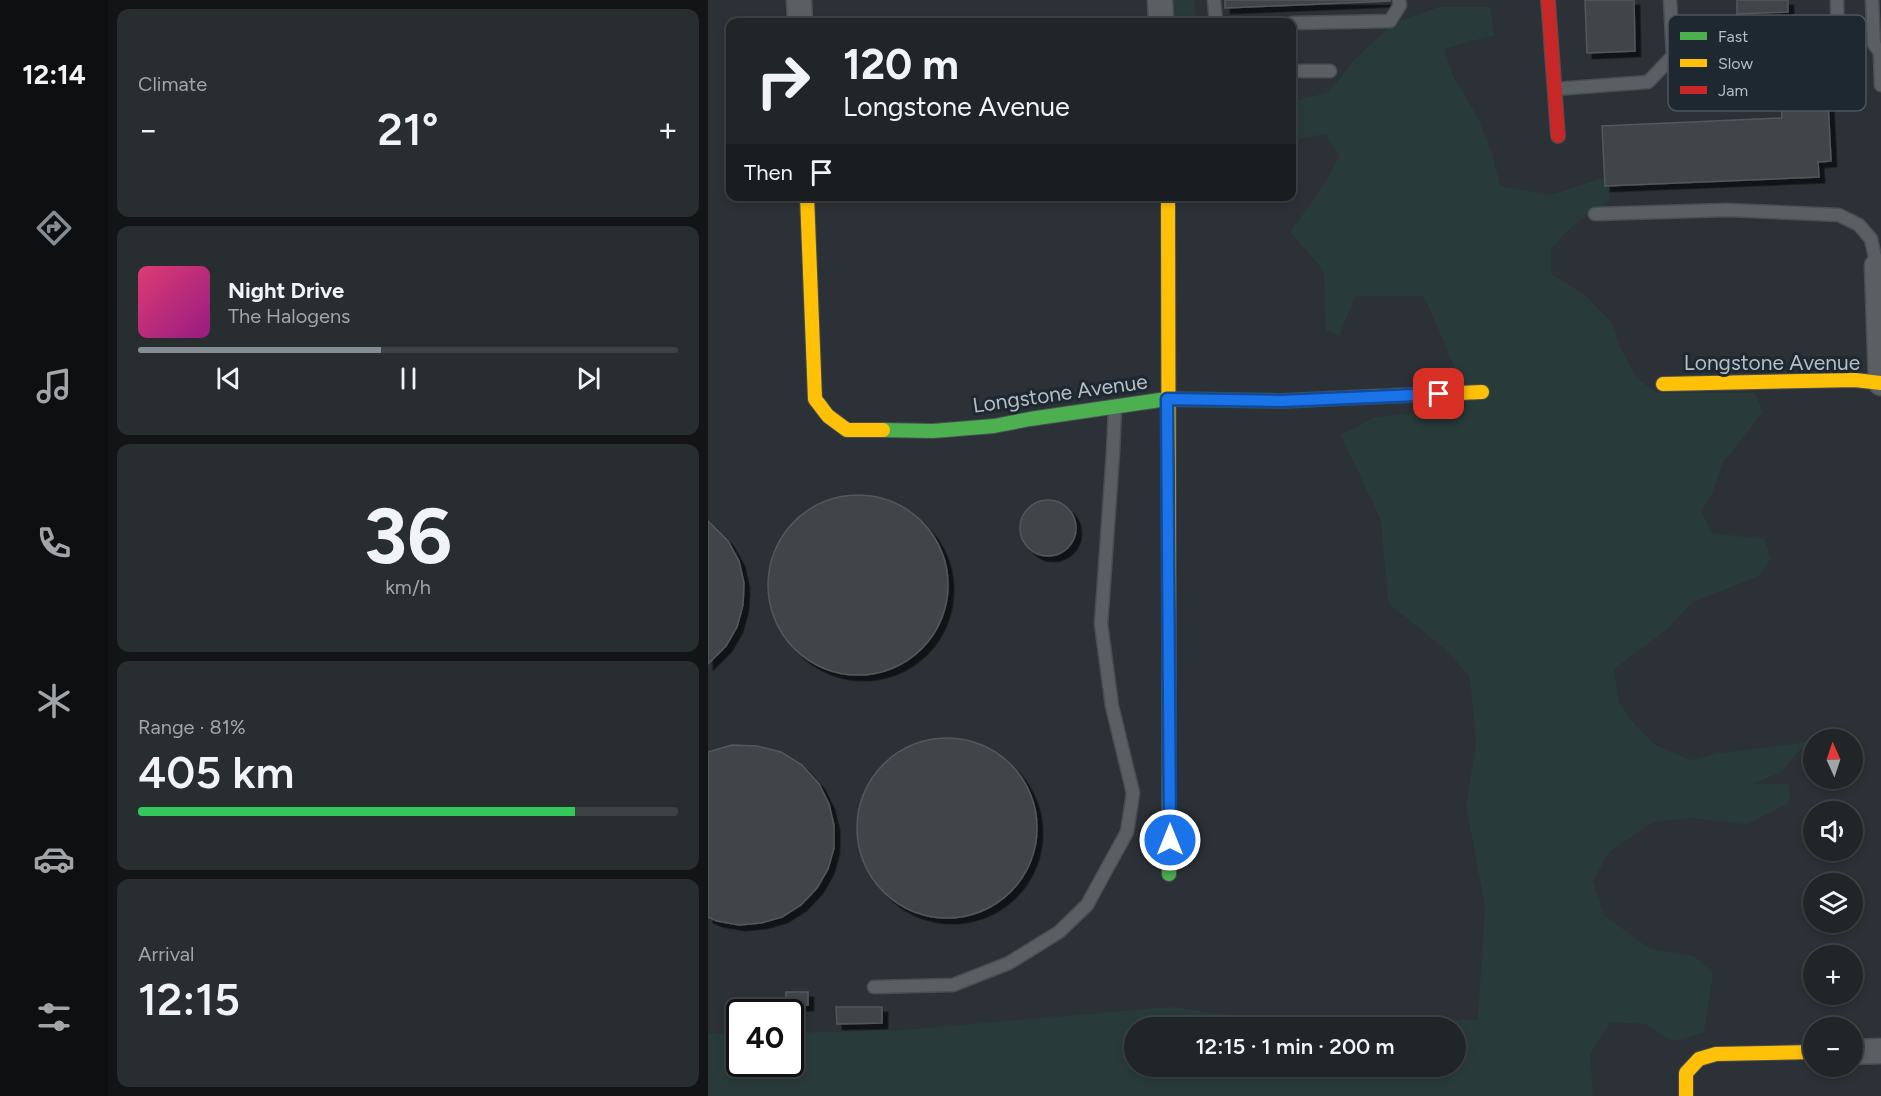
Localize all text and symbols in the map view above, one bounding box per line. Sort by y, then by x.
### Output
legend [1668,15,1866,111]
text: Fast [1718,27,1748,46]
text: 120 m [843,39,959,90]
icon: right [744,42,822,120]
text: Slow [1718,54,1753,73]
text: 12:14 [22,58,86,91]
text: Climate [138,72,207,96]
text: Jam [1718,81,1748,100]
text: Longstone Avenue [843,90,1070,123]
text: 21° [377,102,439,156]
text: − [138,110,159,149]
text: + [657,110,678,149]
icon: arrive [805,156,838,189]
text: Then [744,159,793,186]
icon: directions [33,207,75,249]
text: Night Drive [228,277,344,304]
text: The Halogens [228,304,350,328]
street label: Longstone Avenue [1684,350,1860,375]
icon: previous [212,362,245,395]
icon: pause [392,362,425,395]
icon: next [572,362,605,395]
icon: music [33,365,75,407]
street label: Longstone Avenue [971,368,1149,418]
pin [1413,368,1464,419]
icon: arrive [1422,377,1455,410]
text: 36 [364,489,452,583]
icon: phone [33,522,75,564]
text: km/h [385,575,431,599]
icon: climate [33,680,75,722]
text: Range · 81% [138,715,246,739]
north arrow [1803,729,1863,789]
map controls [1803,729,1863,1077]
text: 405 km [138,745,294,799]
button: sound [1803,801,1863,861]
position arrow [1138,808,1202,872]
icon: car [33,838,75,880]
button: layers [1803,873,1863,933]
text: Arrival [138,942,194,966]
button: + [1803,945,1863,1005]
text: 12:15 [138,972,240,1026]
icon: filters [33,996,75,1038]
speed limit sign: 40 [726,999,804,1077]
button: − [1803,1017,1863,1077]
text: 12:15 · 1 min · 200 m [1195,1033,1395,1060]

